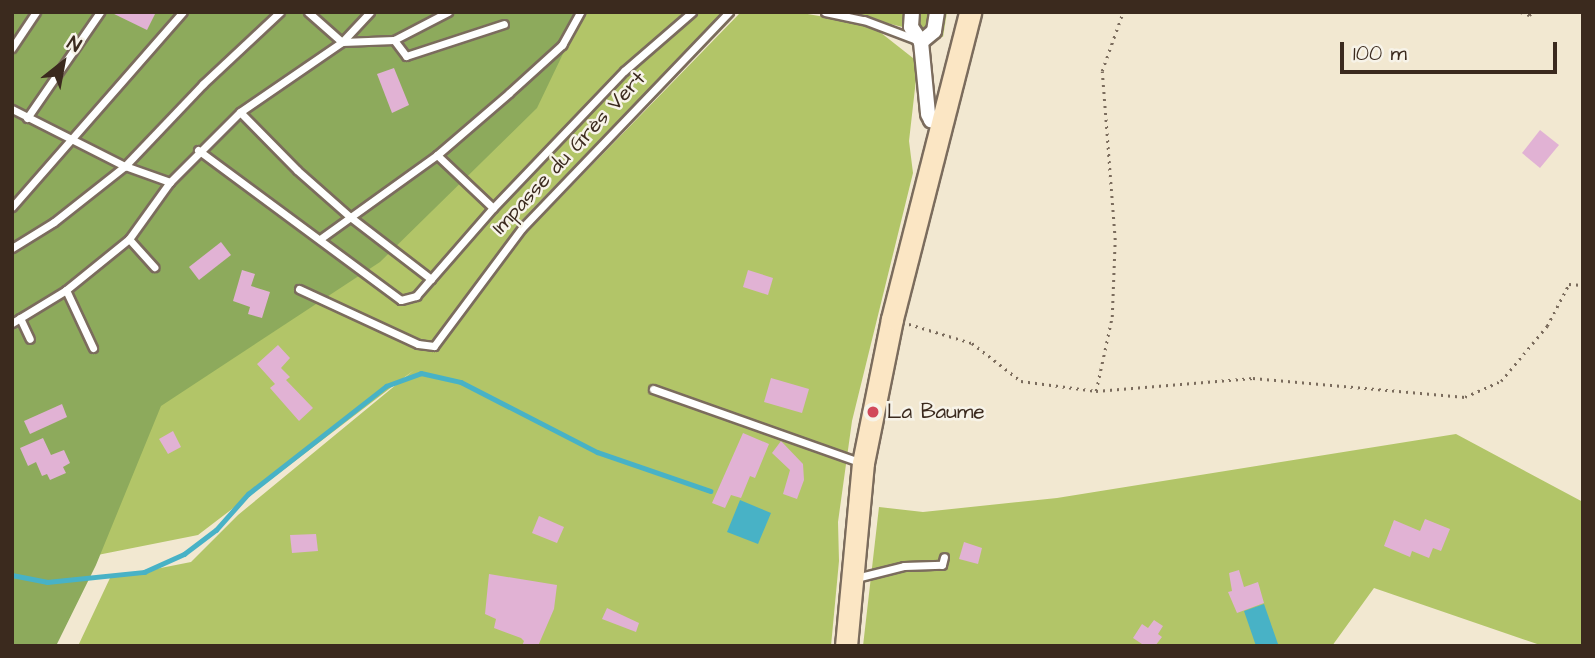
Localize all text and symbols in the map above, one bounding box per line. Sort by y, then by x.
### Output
north arrow [28,28,98,98]
scale bar [1343,28,1560,72]
text: N [62,30,86,59]
text: 100 m [1353,39,1407,68]
street label: Impasse du Grès Vert [487,66,651,240]
place label: La Baume [887,399,985,425]
marker: La Baume [865,404,881,420]

